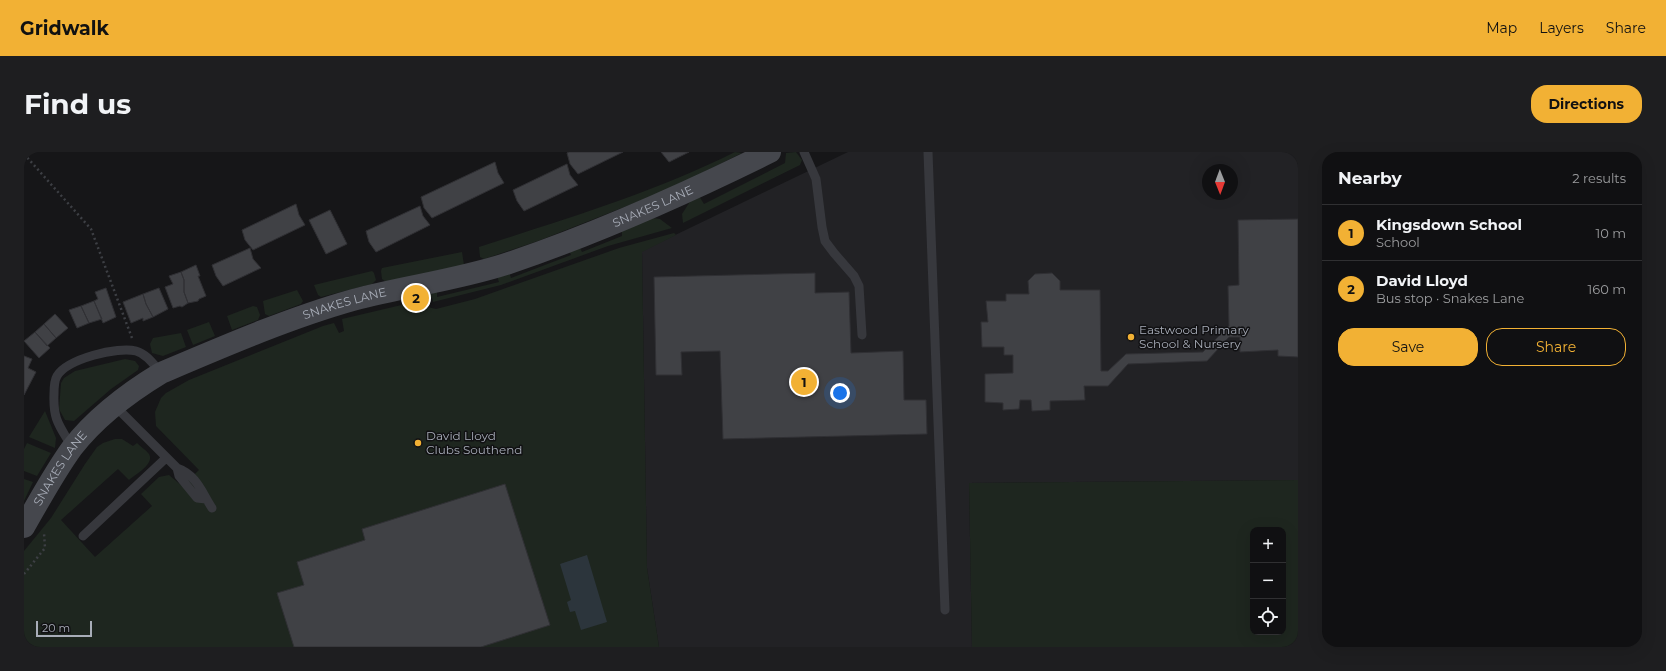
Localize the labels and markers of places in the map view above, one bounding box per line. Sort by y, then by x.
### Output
pin: 2 [403,283,429,313]
place label: Eastwood Primary School & Nursery [1139,322,1249,351]
marker: Eastwood Primary School & Nursery [1126,332,1136,342]
pin: 1 [791,367,817,397]
place label: David Lloyd Clubs Southend [426,428,522,457]
marker: David Lloyd Clubs Southend [413,438,423,448]

